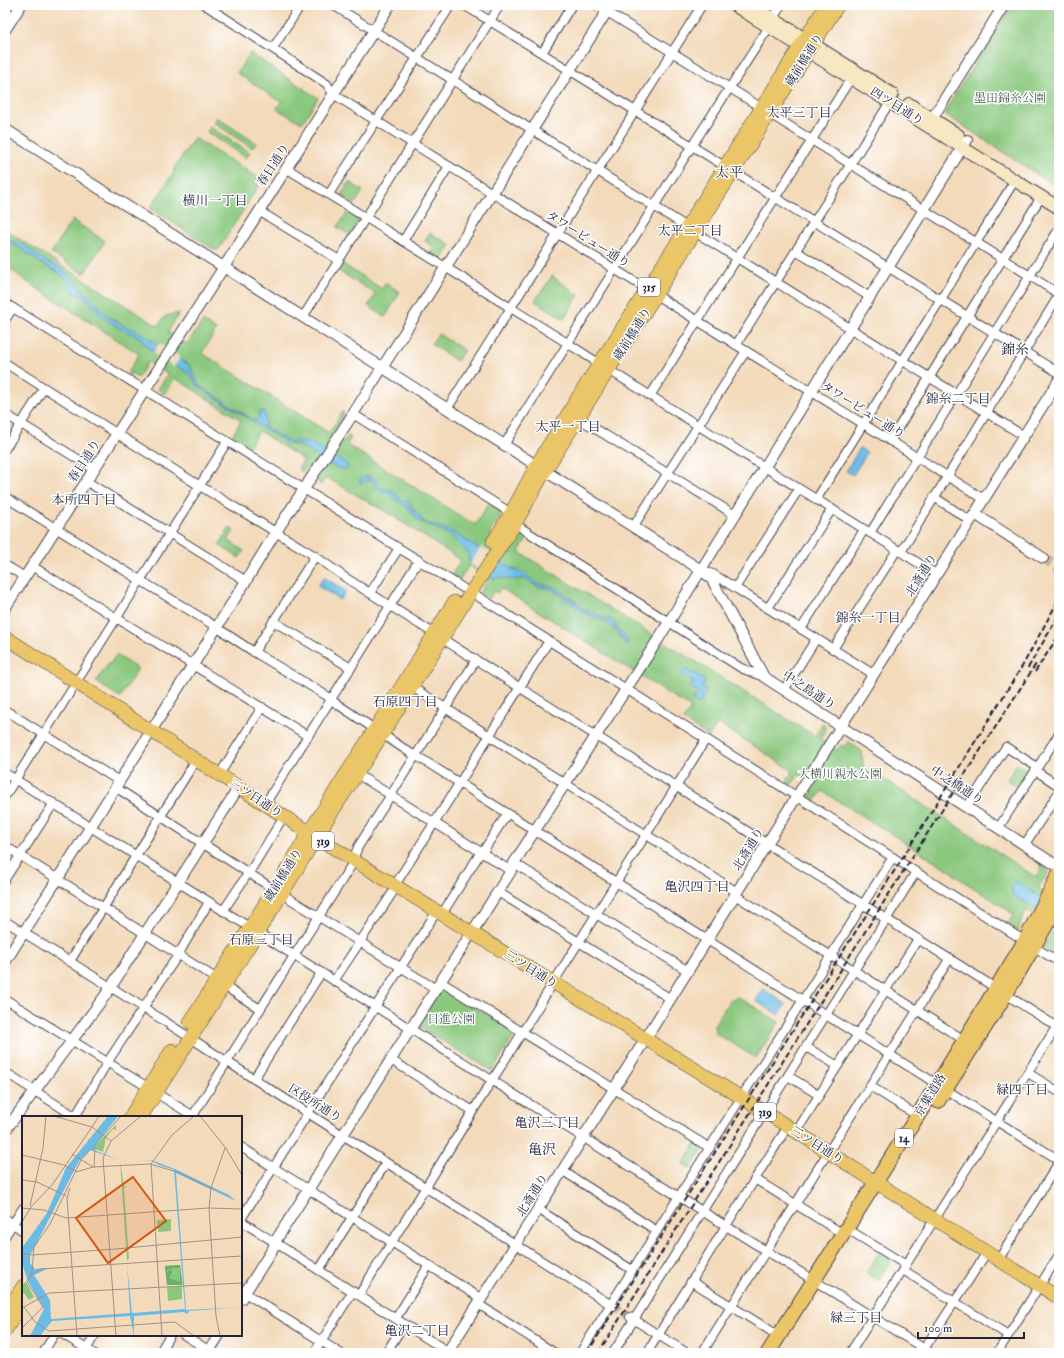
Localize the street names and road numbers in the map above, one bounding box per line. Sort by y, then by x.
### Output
street label: 蔵前橋通り [782,31,827,90]
street label: 四ツ目通り [867,84,926,129]
street label: 春日通り [254,141,293,189]
street label: タワービュー通り [543,208,632,271]
road number: 315 [638,278,660,296]
street label: 蔵前橋通り [610,305,655,364]
street label: タワービュー通り [818,379,907,442]
street label: 春日通り [65,437,104,485]
street label: 北斎通り [902,551,941,600]
street label: 中之島通り [779,668,838,713]
street label: 中之橋通り [927,763,986,808]
street label: 三ツ目通り [226,776,285,821]
street label: 北斎通り [729,825,768,874]
road number: 319 [312,832,334,850]
street label: 蔵前橋通り [261,846,306,905]
street label: 三ツ目通り [501,947,560,992]
street label: 京葉道路 [911,1071,950,1120]
street label: 区役所通り [285,1081,344,1126]
road number: 319 [754,1103,776,1121]
street label: 三ツ目通り [787,1123,846,1168]
road number: 14 [895,1129,913,1147]
street label: 北斎通り [513,1171,552,1220]

